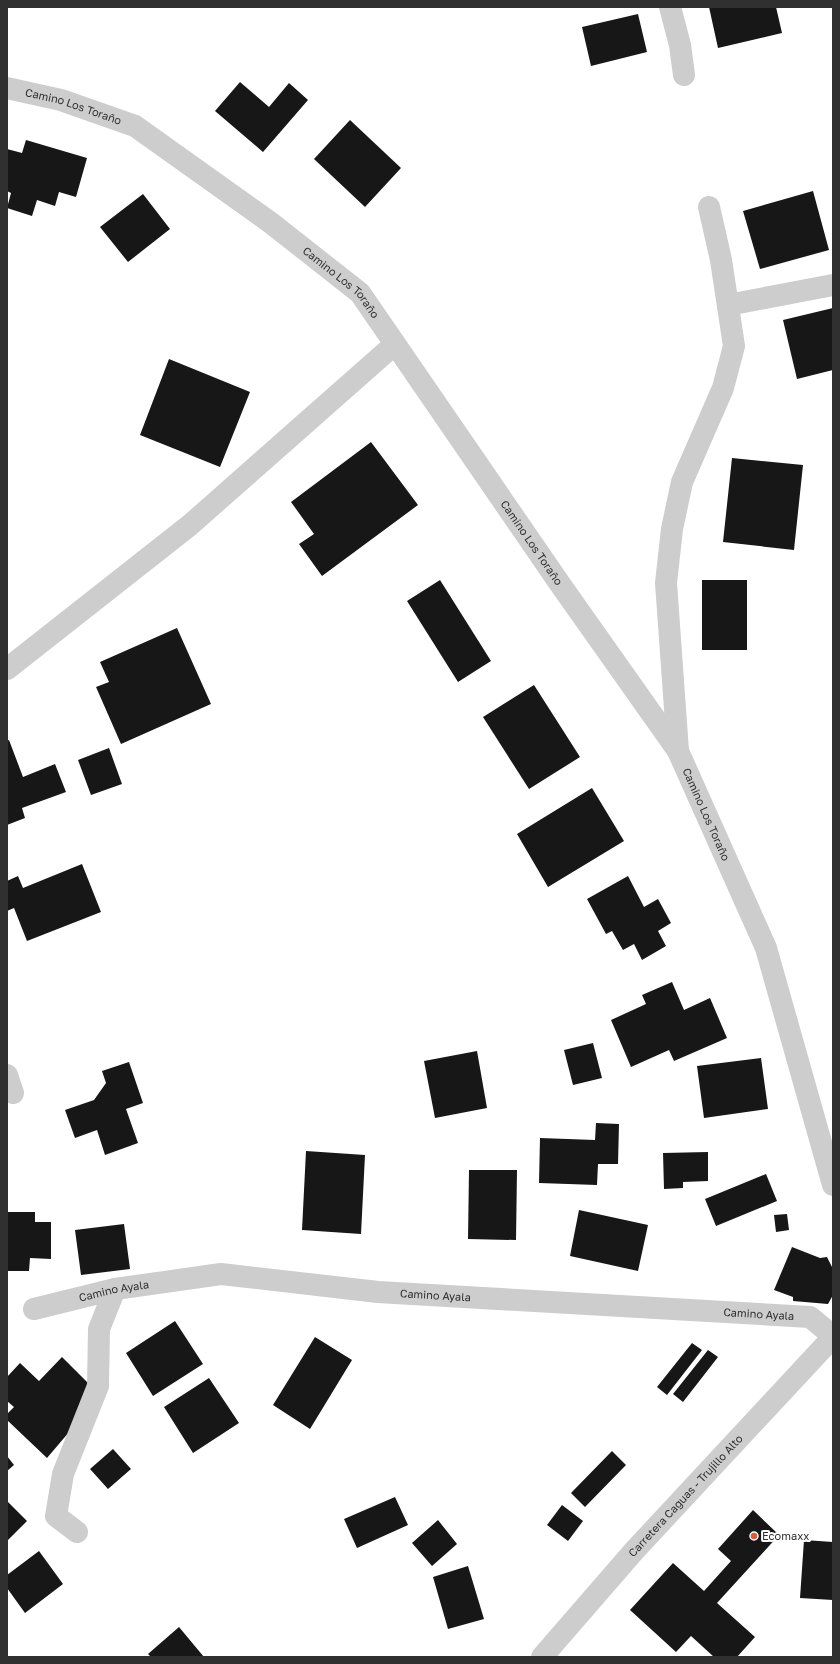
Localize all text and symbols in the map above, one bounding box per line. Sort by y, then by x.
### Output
street label: Camino Los Toraño [24,85,124,127]
street label: Camino Los Toraño [300,244,382,321]
street label: Camino Los Toraño [498,497,566,588]
street label: Camino Los Toraño [680,766,733,863]
street label: Camino Ayala [77,1277,150,1304]
street label: Camino Ayala [400,1286,471,1303]
street label: Camino Ayala [723,1305,795,1322]
street label: Carretera Caguas - Trujillo Alto [625,1431,745,1559]
place label: Ecomaxx [762,1529,809,1542]
marker: Ecomaxx [749,1531,759,1541]

